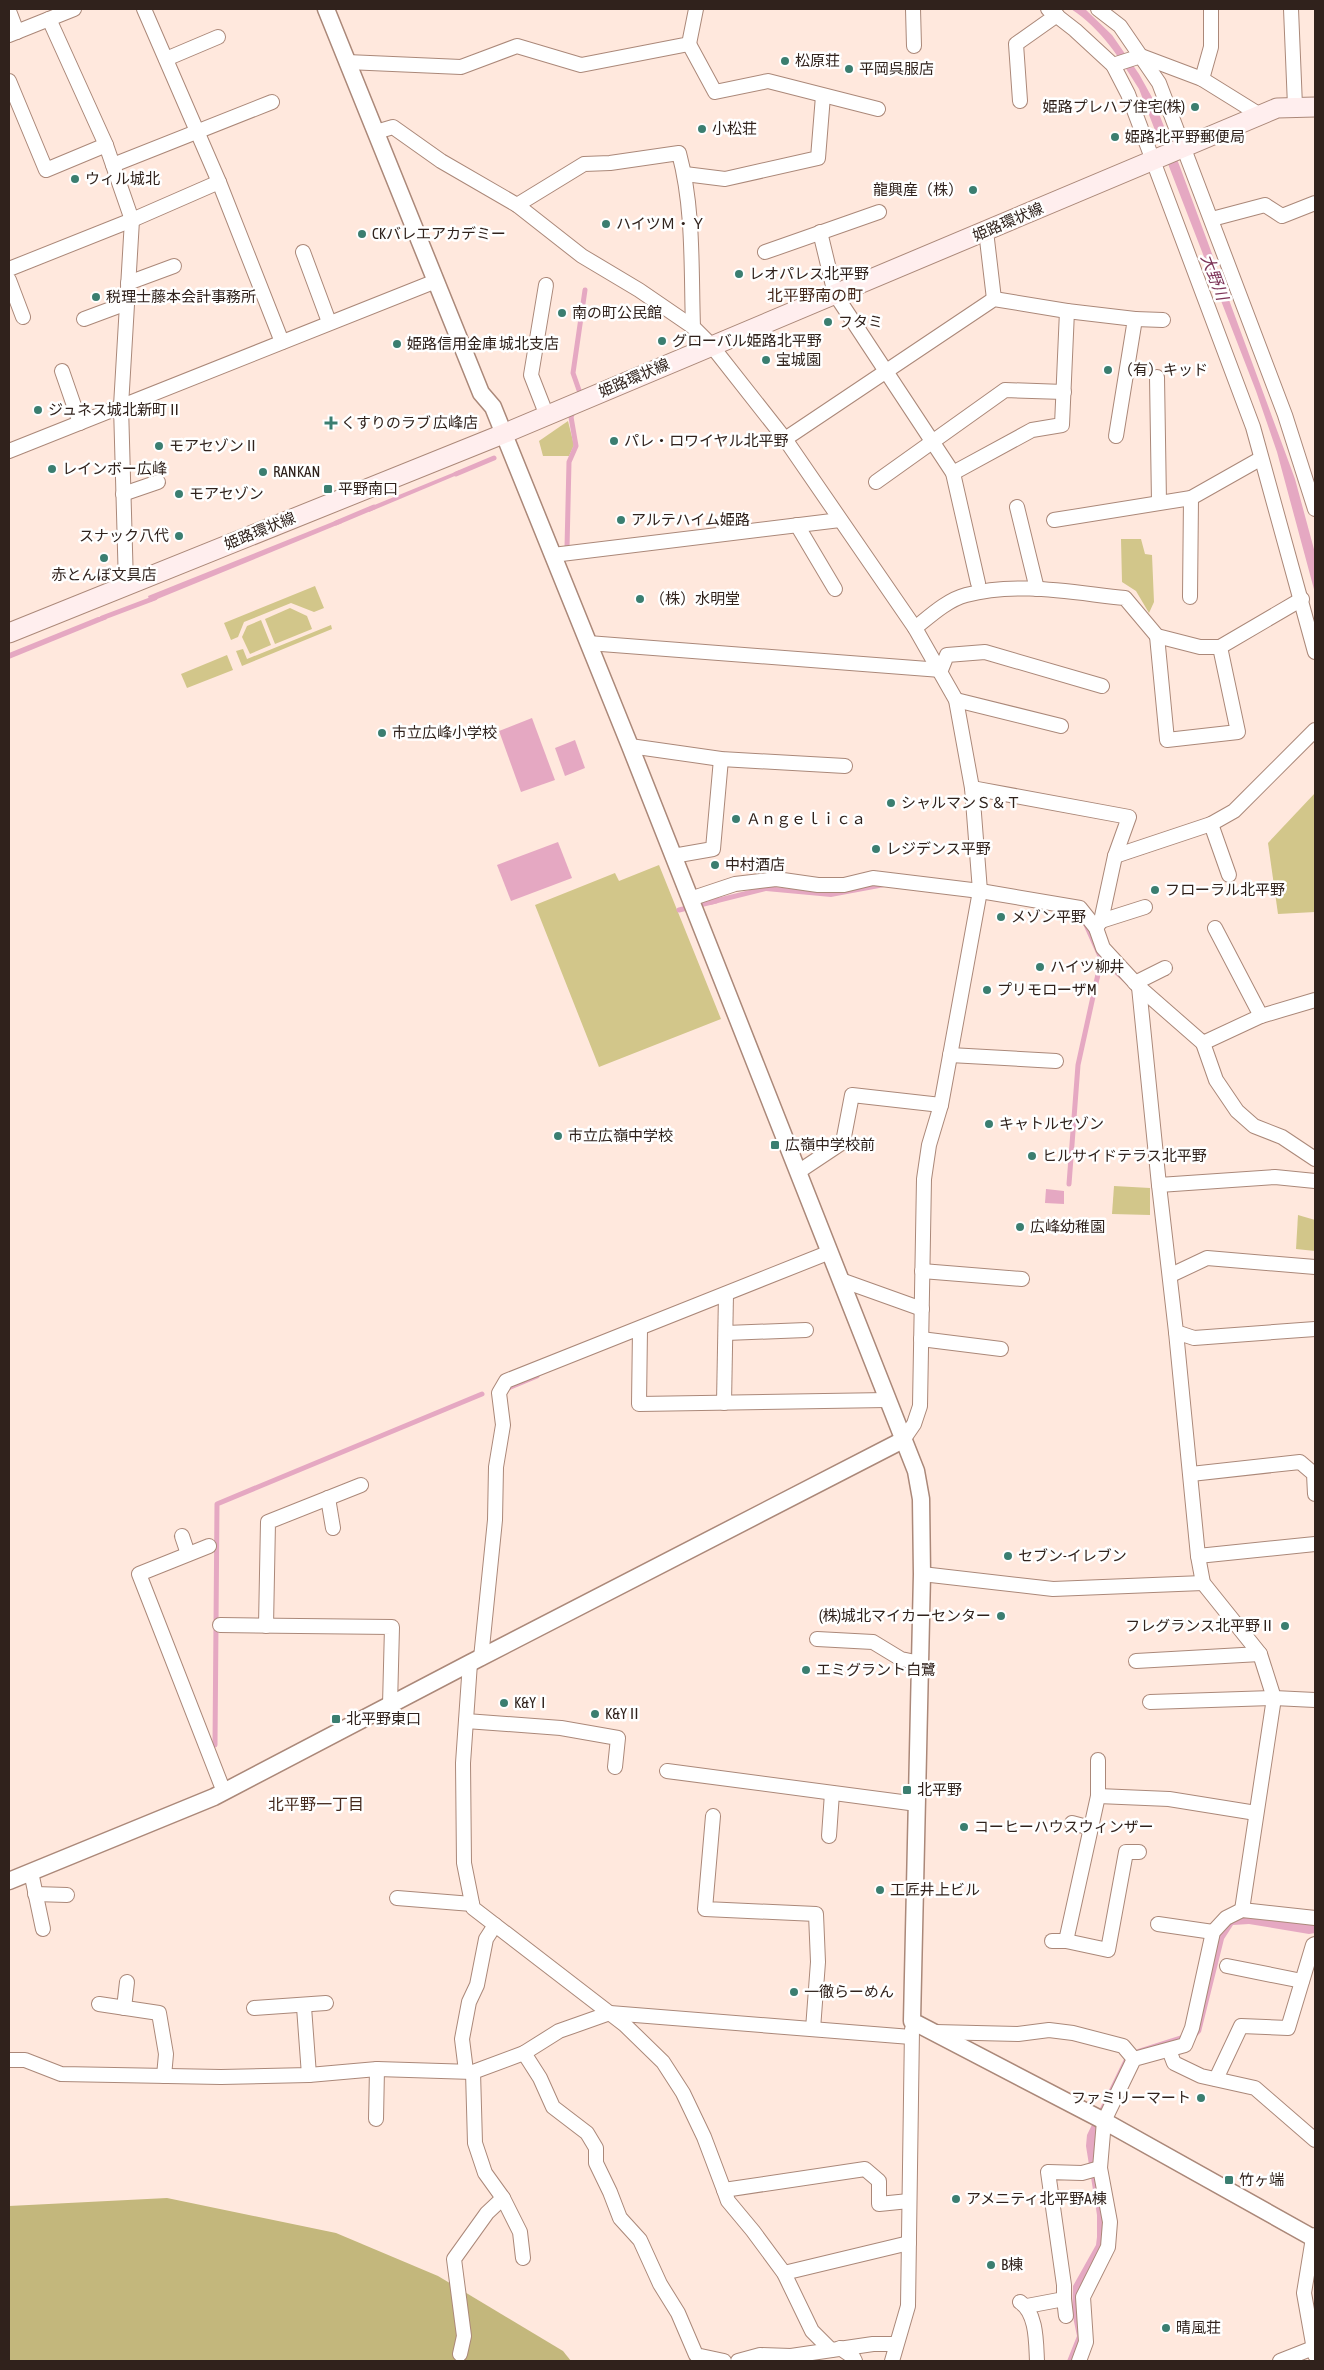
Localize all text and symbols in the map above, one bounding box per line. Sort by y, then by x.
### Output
place label: 松原荘 [795,52,840,69]
marker: 松原荘 [779,55,791,67]
place label: 平岡呉服店 [859,60,934,77]
marker: 平岡呉服店 [843,63,855,75]
place label: 姫路プレハブ住宅(株) [1043,98,1185,115]
marker: 姫路プレハブ住宅(株) [1189,101,1201,113]
place label: 小松荘 [712,120,757,137]
marker: 小松荘 [696,123,708,135]
place label: 姫路北平野郵便局 [1125,128,1245,145]
marker: 姫路北平野郵便局 [1109,131,1121,143]
place label: ウィル城北 [85,170,160,187]
marker: ウィル城北 [69,173,81,185]
place label: 龍興産（株） [873,181,963,198]
marker: 龍興産（株） [967,184,979,196]
street label: 姫路環状線 [970,199,1046,244]
place label: ハイツＭ・Ｙ [616,215,706,232]
marker: ハイツＭ・Ｙ [600,218,612,230]
place label: CKバレエアカデミー [372,225,506,242]
marker: CKバレエアカデミー [356,228,368,240]
water label: 大野川 [1198,251,1233,304]
place label: レオパレス北平野 [749,265,869,282]
marker: レオパレス北平野 [733,268,745,280]
district label: 北平野南の町 [767,286,863,304]
place label: 税理士藤本会計事務所 [106,288,256,305]
marker: 税理士藤本会計事務所 [90,291,102,303]
place label: 南の町公民館 [572,304,662,321]
marker: 南の町公民館 [556,307,568,319]
place label: フタミ [838,313,883,330]
marker: フタミ [822,316,834,328]
place label: グローバル姫路北平野 [672,332,822,349]
place label: 姫路信用金庫 城北支店 [407,335,559,352]
marker: グローバル姫路北平野 [656,335,668,347]
marker: 姫路信用金庫 城北支店 [391,338,403,350]
place label: 宝城園 [776,351,821,368]
marker: 宝城園 [760,354,772,366]
street label: 姫路環状線 [596,355,672,400]
place label: （有）キッド [1118,361,1208,378]
marker: （有）キッド [1102,364,1114,376]
place label: ジュネス城北新町Ⅱ [48,401,182,418]
marker: ジュネス城北新町Ⅱ [32,404,44,416]
place label: くすりのラブ 広峰店 [341,414,478,431]
marker: くすりのラブ 広峰店 [325,417,337,429]
place label: パレ・ロワイヤル北平野 [624,432,789,449]
marker: パレ・ロワイヤル北平野 [608,435,620,447]
place label: モアセゾンⅡ [169,437,259,454]
marker: モアセゾンⅡ [153,440,165,452]
place label: レインボー広峰 [62,460,167,477]
marker: レインボー広峰 [46,463,58,475]
place label: RANKAN [273,463,320,480]
marker: RANKAN [257,466,269,478]
place label: 平野南口 [338,480,398,497]
marker: 平野南口 [322,483,334,495]
place label: モアセゾン [189,485,264,502]
marker: モアセゾン [173,488,185,500]
street label: 姫路環状線 [222,509,298,552]
place label: アルテハイム姫路 [631,511,750,528]
marker: アルテハイム姫路 [615,514,627,526]
place label: スナック八代 [79,527,169,544]
marker: スナック八代 [173,530,185,542]
marker: 赤とんぼ文具店 [98,552,110,564]
place label: 赤とんぼ文具店 [51,566,157,583]
place label: （株）水明堂 [650,590,740,607]
marker: （株）水明堂 [634,593,646,605]
place label: 市立広峰小学校 [392,724,497,741]
marker: 市立広峰小学校 [376,727,388,739]
place label: シャルマンＳ＆Ｔ [901,794,1021,811]
marker: シャルマンＳ＆Ｔ [885,797,897,809]
place label: Ａｎｇｅｌｉｃａ [746,810,866,828]
marker: Ａｎｇｅｌｉｃａ [730,813,742,825]
place label: レジデンス平野 [886,840,991,857]
marker: レジデンス平野 [870,843,882,855]
place label: 中村酒店 [725,856,785,873]
marker: 中村酒店 [709,859,721,871]
place label: フローラル北平野 [1165,881,1285,898]
marker: フローラル北平野 [1149,884,1161,896]
place label: メゾン平野 [1011,908,1086,925]
marker: メゾン平野 [995,911,1007,923]
place label: ハイツ柳井 [1050,958,1125,975]
marker: ハイツ柳井 [1034,961,1046,973]
place label: プリモローザM [997,981,1097,998]
marker: プリモローザM [981,984,993,996]
place label: キャトルセゾン [999,1115,1104,1132]
marker: キャトルセゾン [983,1118,995,1130]
place label: 市立広嶺中学校 [568,1127,673,1144]
marker: 市立広嶺中学校 [552,1130,564,1142]
place label: 広嶺中学校前 [785,1136,875,1153]
marker: 広嶺中学校前 [769,1139,781,1151]
place label: ヒルサイドテラス北平野 [1042,1147,1207,1164]
marker: ヒルサイドテラス北平野 [1026,1150,1038,1162]
place label: 広峰幼稚園 [1030,1218,1105,1235]
marker: 広峰幼稚園 [1014,1221,1026,1233]
place label: セブン-イレブン [1018,1547,1127,1564]
marker: セブン-イレブン [1002,1550,1014,1562]
place label: (株)城北マイカーセンター [819,1607,991,1624]
marker: (株)城北マイカーセンター [995,1610,1007,1622]
place label: フレグランス北平野Ⅱ [1125,1617,1275,1634]
marker: フレグランス北平野Ⅱ [1279,1620,1291,1632]
place label: エミグラント白鷺 [816,1661,936,1678]
marker: エミグラント白鷺 [800,1664,812,1676]
place label: K&YⅠ [514,1694,551,1711]
marker: K&YⅠ [498,1697,510,1709]
place label: K&YⅡ [605,1705,642,1722]
marker: K&YⅡ [589,1708,601,1720]
place label: 北平野東口 [346,1710,421,1727]
marker: 北平野東口 [330,1713,342,1725]
place label: 北平野 [917,1781,962,1798]
marker: 北平野 [901,1784,913,1796]
district label: 北平野一丁目 [268,1795,364,1813]
place label: コーヒーハウスウィンザー [974,1818,1154,1835]
marker: コーヒーハウスウィンザー [958,1821,970,1833]
place label: 工匠井上ビル [890,1881,980,1898]
marker: 工匠井上ビル [874,1884,886,1896]
place label: 一徹らーめん [804,1983,894,2000]
marker: 一徹らーめん [788,1986,800,1998]
place label: ファミリーマート [1071,2089,1191,2106]
marker: ファミリーマート [1195,2092,1207,2104]
place label: 竹ヶ端 [1239,2171,1284,2188]
marker: 竹ヶ端 [1223,2174,1235,2186]
place label: アメニティ北平野A棟 [966,2190,1107,2207]
marker: アメニティ北平野A棟 [950,2193,962,2205]
place label: B棟 [1001,2256,1023,2273]
marker: B棟 [985,2259,997,2271]
place label: 晴風荘 [1176,2319,1221,2336]
marker: 晴風荘 [1160,2322,1172,2334]

